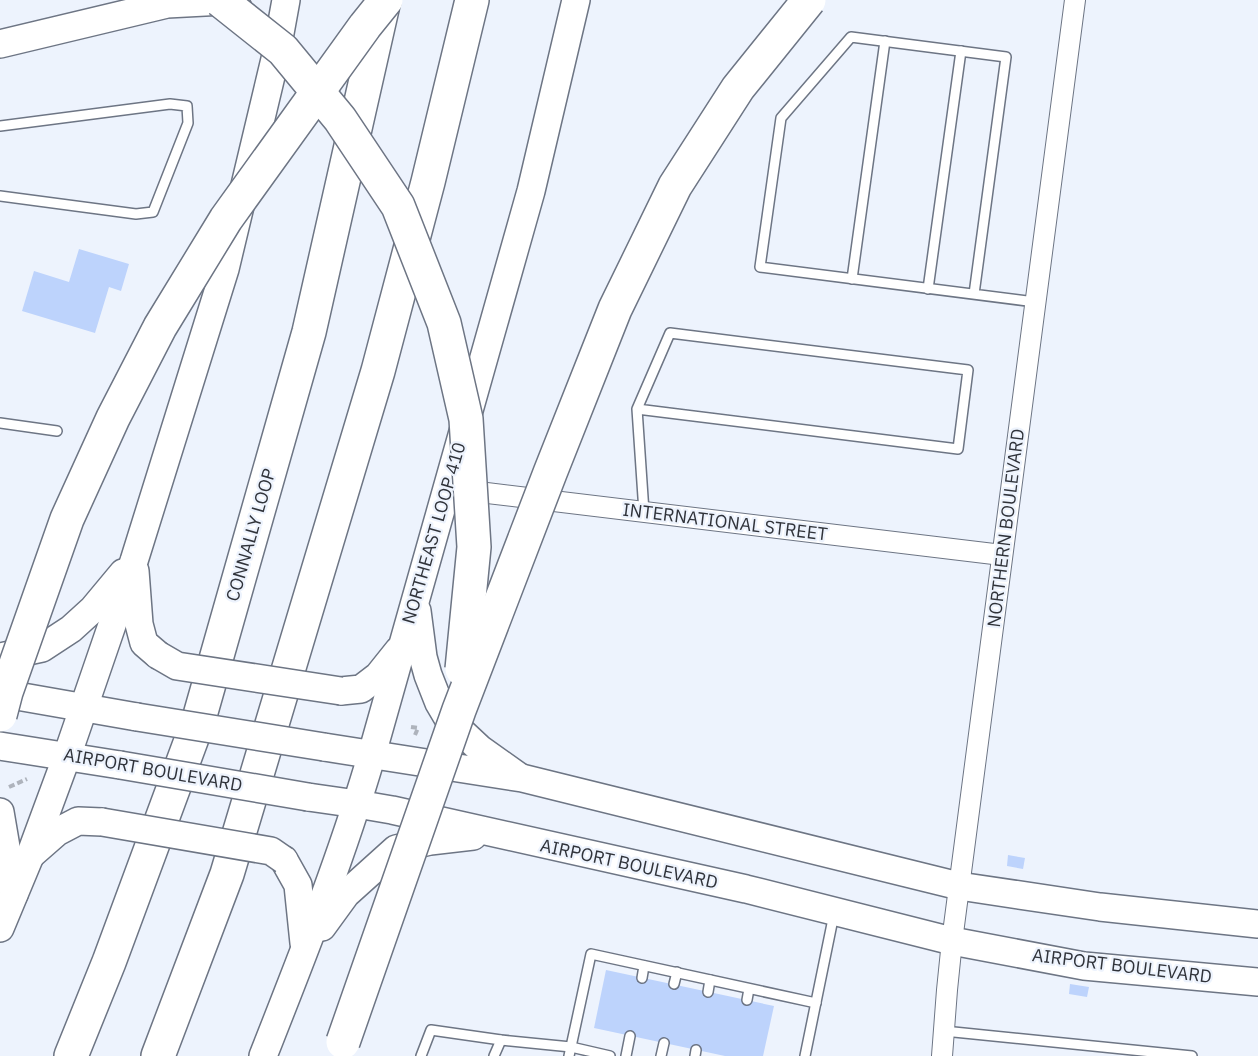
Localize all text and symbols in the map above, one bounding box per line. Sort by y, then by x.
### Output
street label: NORTHERN BOULEVARD [982,427,1029,629]
street label: NORTHEAST LOOP 410 [397,439,470,626]
street label: CONNALLY LOOP [221,466,281,604]
street label: INTERNATIONAL STREET [621,498,829,545]
street label: AIRPORT BOULEVARD [62,742,244,797]
street label: AIRPORT BOULEVARD [538,833,720,894]
street label: AIRPORT BOULEVARD [1031,943,1213,988]

